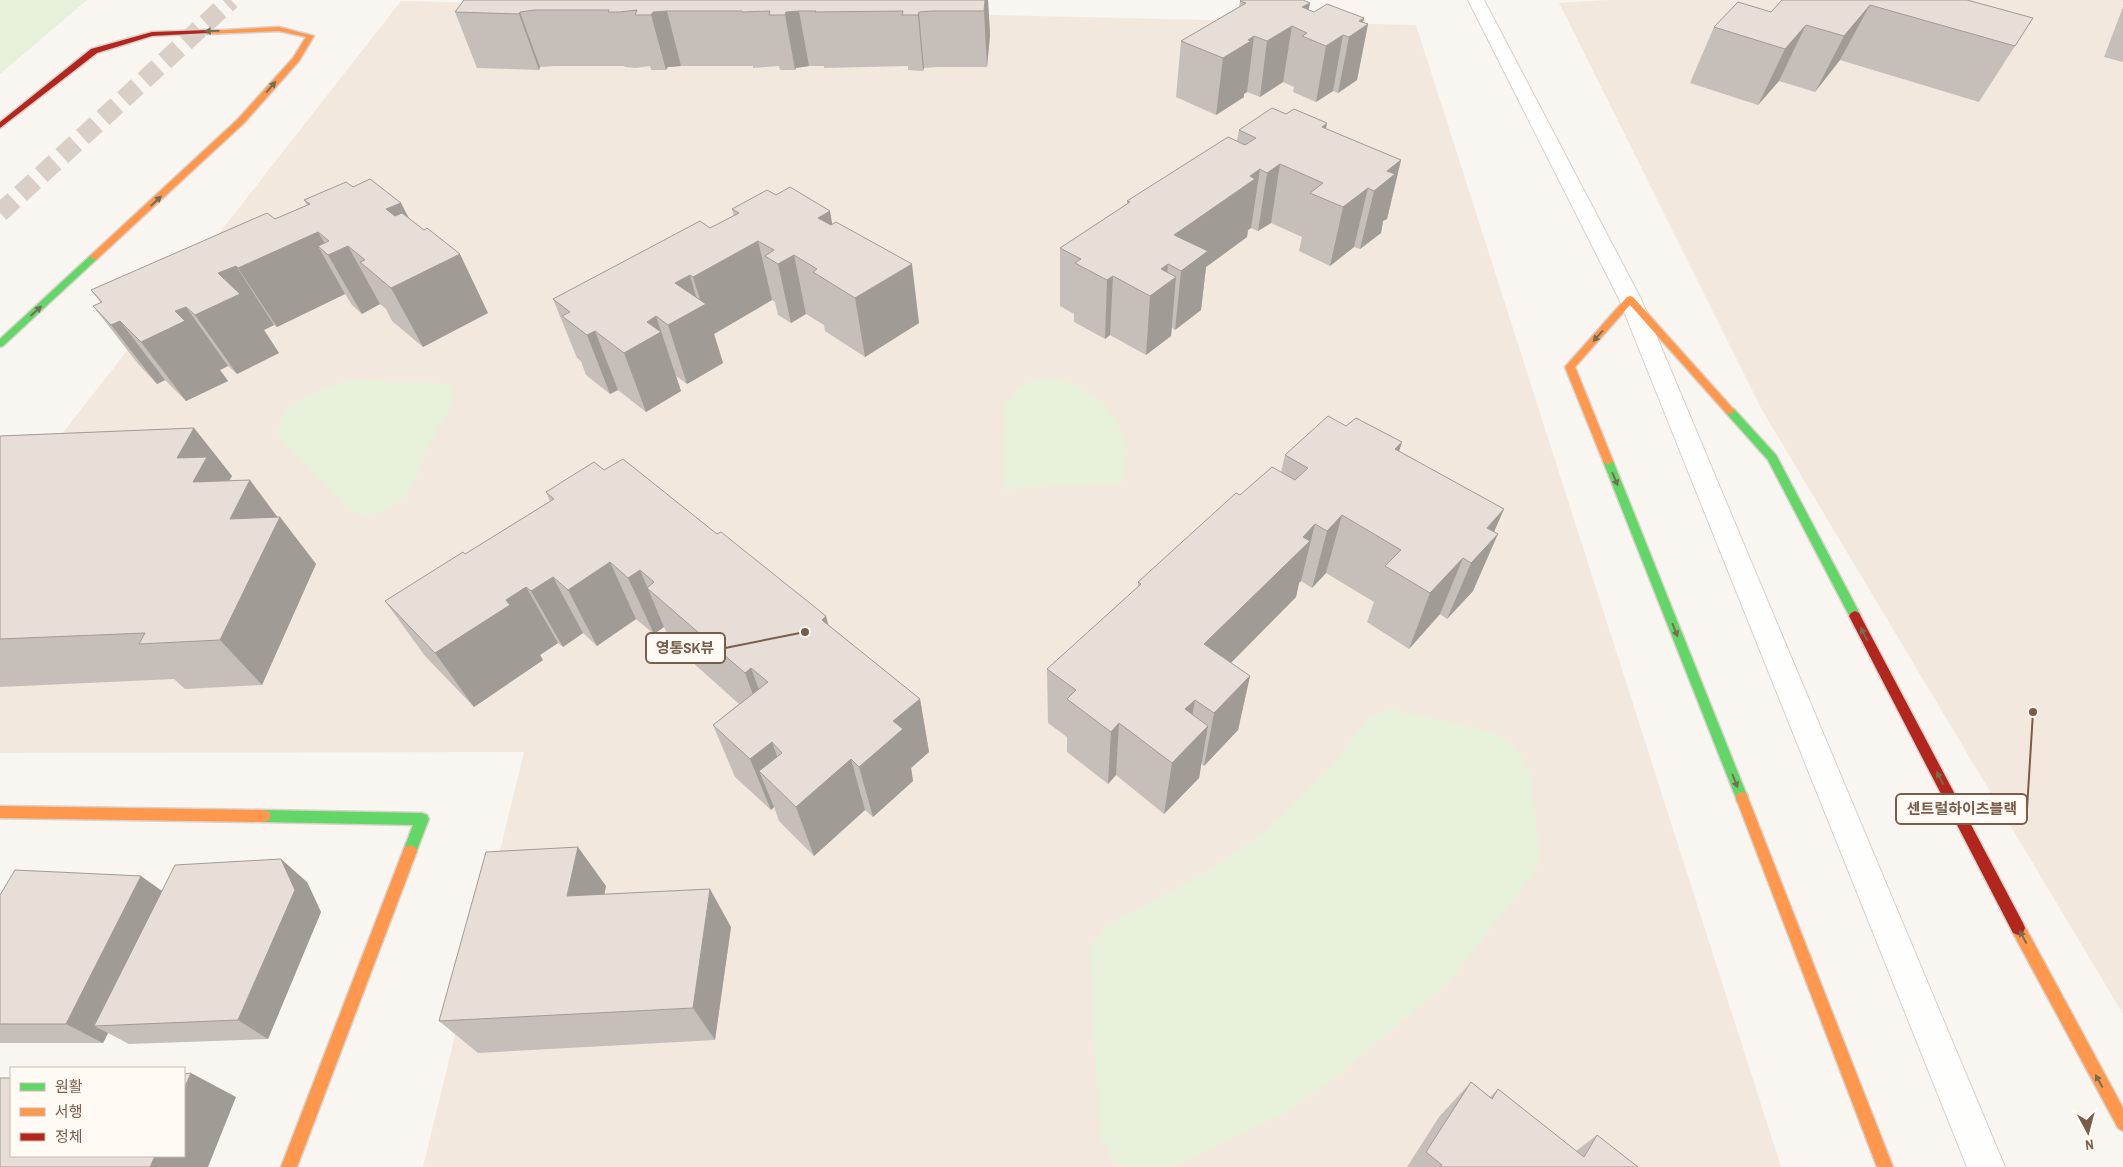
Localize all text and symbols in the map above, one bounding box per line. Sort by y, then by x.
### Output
one-way arrow [204,28,220,36]
one-way arrow [266,81,277,94]
one-way arrow [149,195,161,207]
one-way arrow [30,305,42,317]
one-way arrow [1592,329,1604,341]
one-way arrow [1611,472,1619,487]
one-way arrow [1672,623,1680,637]
one-way arrow [1860,627,1868,641]
callout: 영통SK뷰 [646,633,725,663]
text: 영통SK뷰 [656,637,714,658]
one-way arrow [1936,771,1944,785]
one-way arrow [1731,774,1739,789]
callout: 센트럴하이츠블랙 [1896,794,2027,824]
text: 센트럴하이츠블랙 [1907,798,2017,819]
one-way arrow [2019,930,2027,944]
legend [10,1067,185,1157]
one-way arrow [2095,1074,2104,1087]
text: 원활 [55,1076,83,1097]
text: 서행 [55,1101,83,1122]
north arrow [2063,1107,2113,1157]
text: 정체 [55,1126,83,1147]
text: N [2084,1135,2095,1154]

